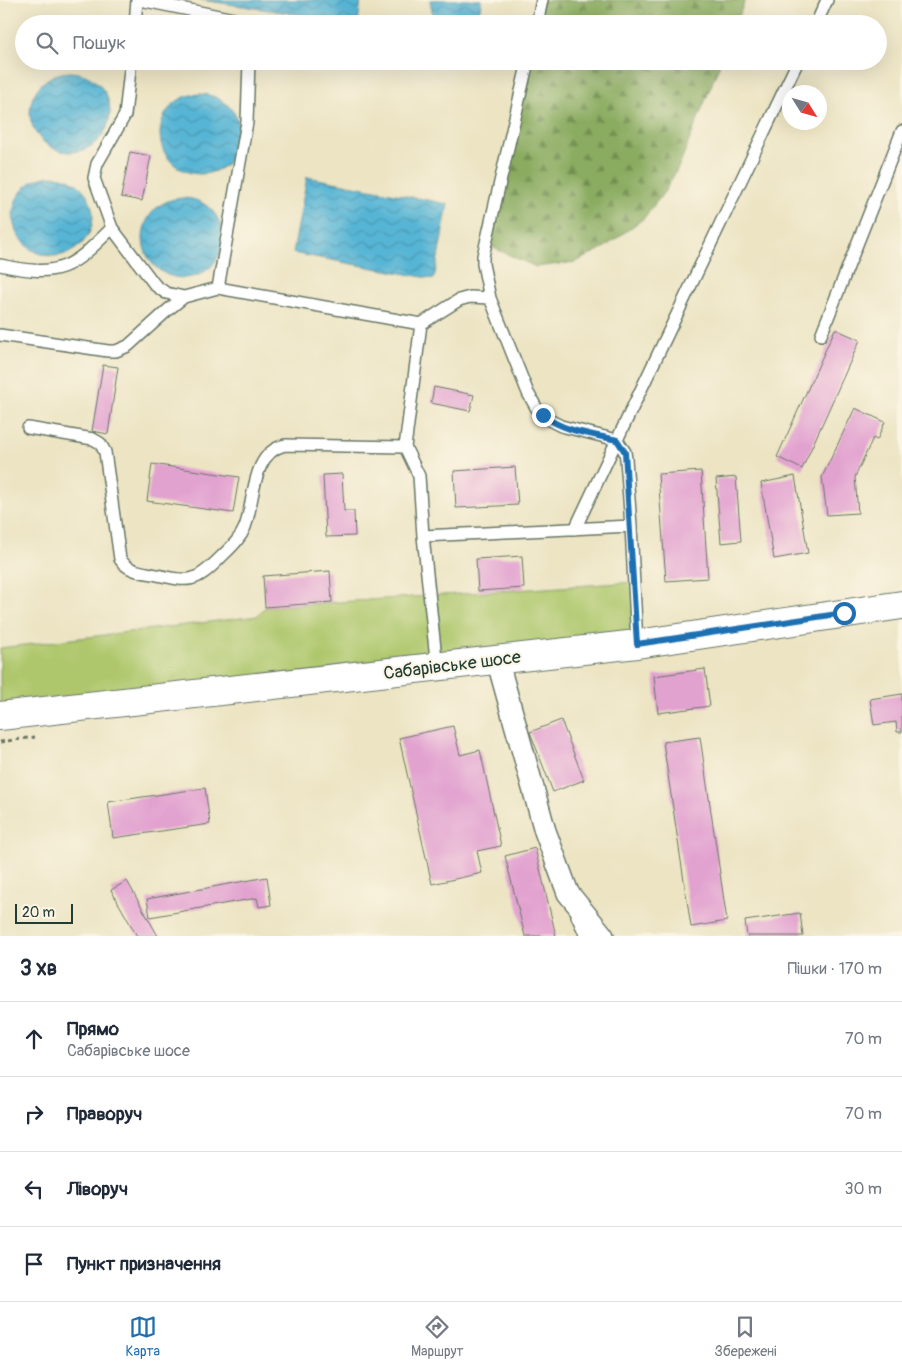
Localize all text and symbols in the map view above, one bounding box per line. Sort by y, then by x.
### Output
search box [15,15,887,70]
icon: search [33,29,61,57]
text: Пошук [73,31,126,55]
north arrow [782,85,827,130]
route end [532,404,555,427]
route start [833,602,856,625]
street label: Сабарівське шосе [382,646,522,685]
scale bar [15,901,72,924]
text: 20 m [22,904,55,921]
text: 3 хв [20,955,57,982]
text: Пішки · 170 m [787,959,882,979]
text: Прямо [67,1017,119,1041]
icon: ahead [20,1025,48,1053]
text: 70 m [845,1029,882,1049]
text: Сабарівське шосе [67,1041,190,1061]
icon: right [20,1100,48,1128]
text: Праворуч [67,1102,142,1126]
text: 70 m [845,1104,882,1124]
icon: left [20,1175,48,1203]
text: Ліворуч [67,1177,128,1201]
text: 30 m [844,1179,882,1199]
icon: arrive [20,1250,48,1278]
text: Пункт призначення [67,1252,221,1276]
tab: Карта [125,1313,160,1360]
tab: Маршрут [411,1313,464,1360]
tab: Збережені [714,1313,777,1360]

